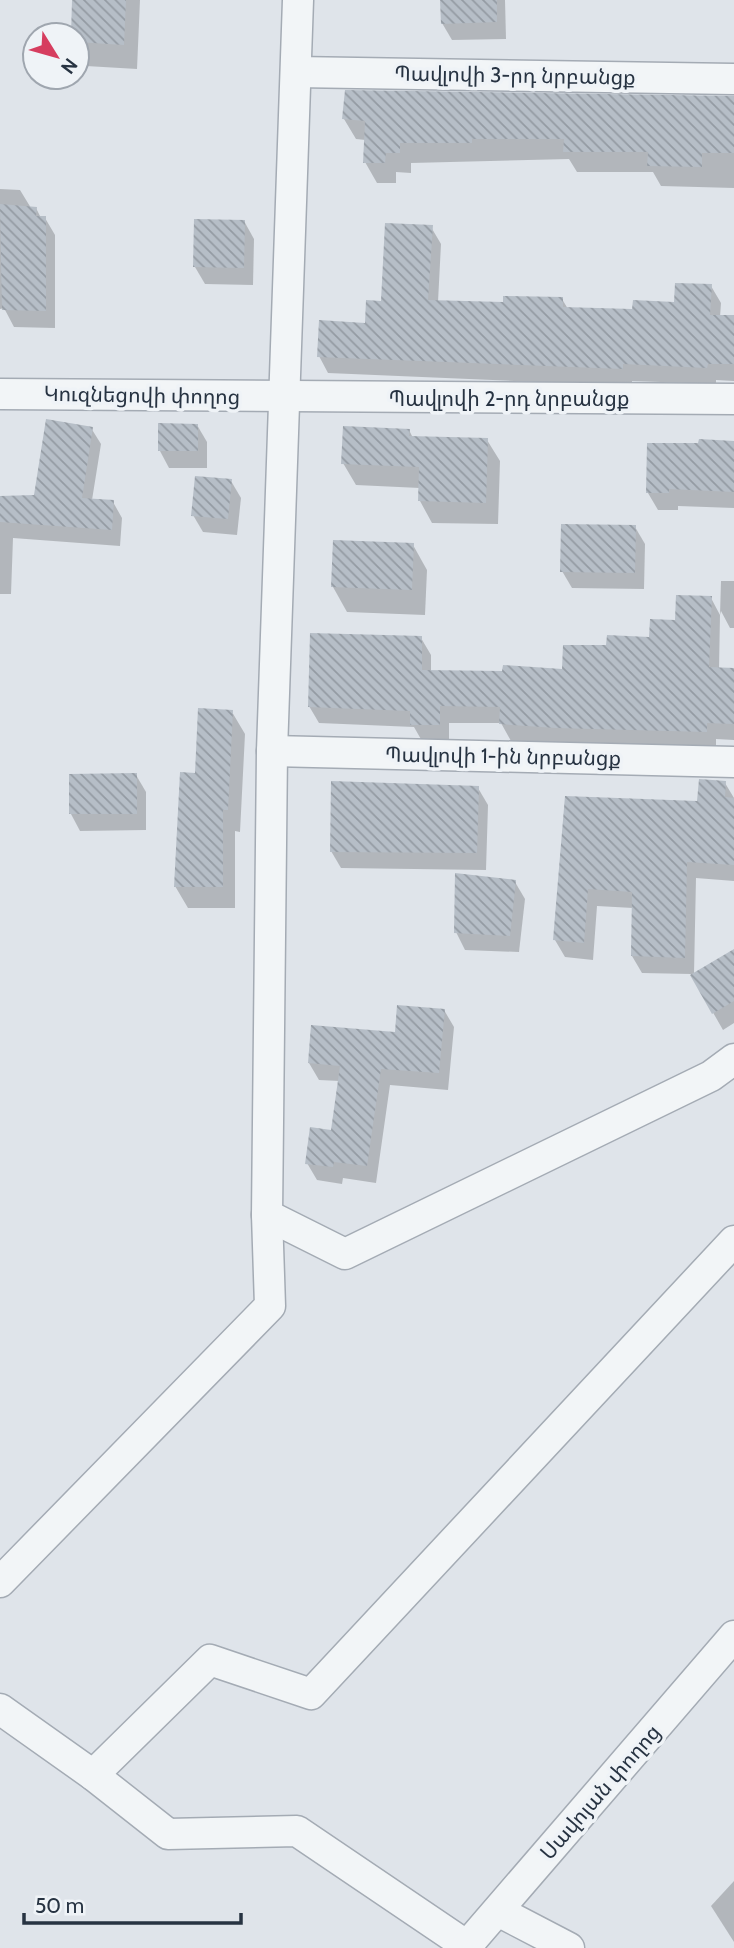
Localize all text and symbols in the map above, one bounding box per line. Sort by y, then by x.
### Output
north arrow [21,21,91,91]
text: N [56,54,82,78]
street label: Պավլովի 3-րդ նրբանցք [394,60,636,90]
street label: Կուզնեցովի փողոց [44,381,240,409]
street label: Պավլովի 2-րդ նրբանցք [389,386,629,411]
street label: Պավլովի 1-ին նրբանցք [385,741,621,771]
street label: Սավոյան փողոց [535,1719,665,1865]
scale bar [24,1882,242,1926]
text: 50 m [35,1893,84,1918]

